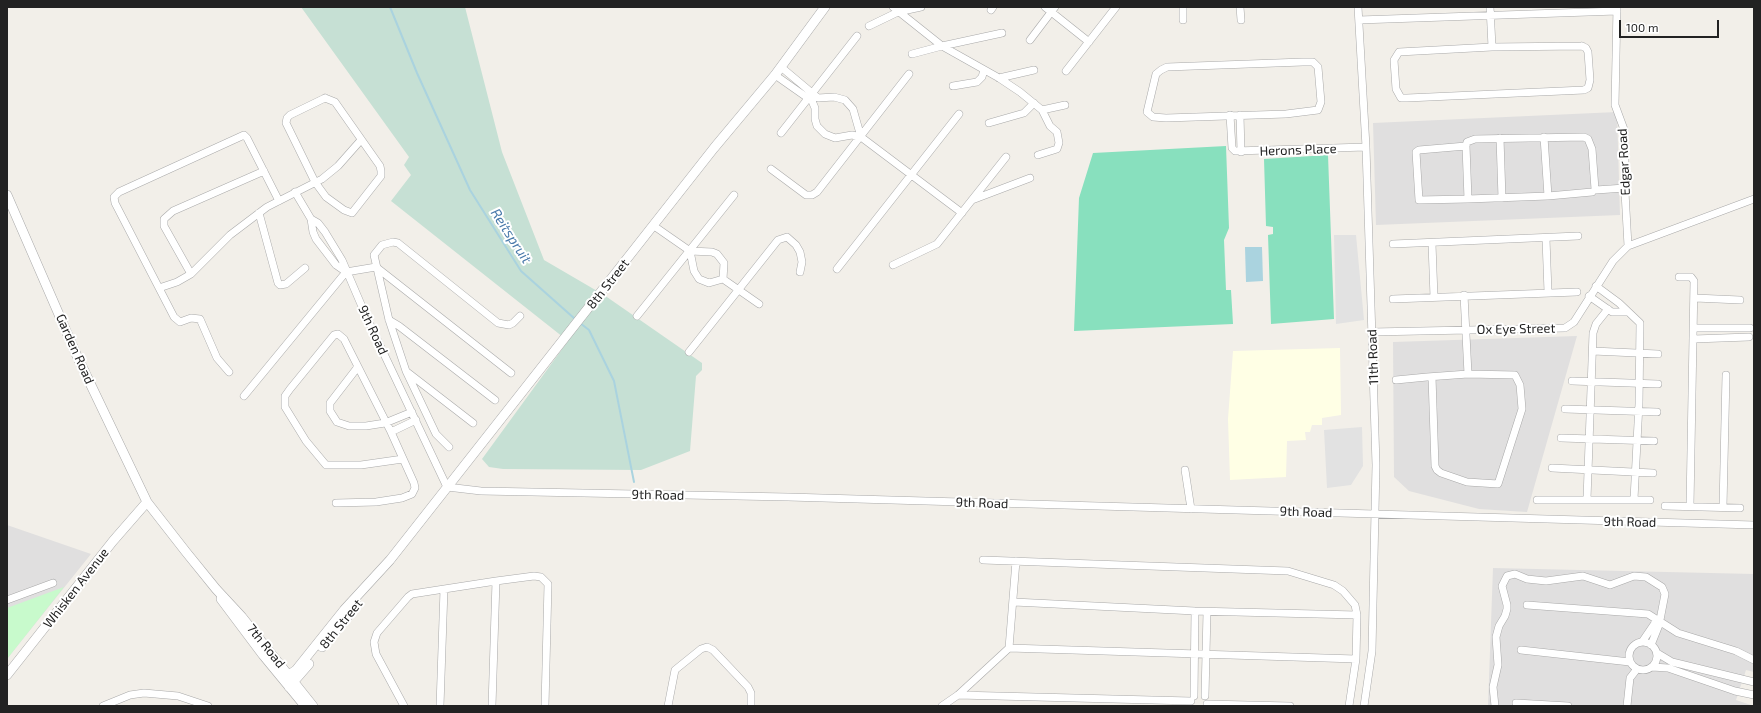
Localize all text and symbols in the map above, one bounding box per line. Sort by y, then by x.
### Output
scale bar [1621,12,1721,38]
text: 100 m [1626,20,1658,34]
street label: Edgar Road [1614,128,1634,196]
street label: Herons Place [1259,141,1337,159]
water label: Reitspruit [487,205,535,267]
street label: 8th Street [584,256,632,312]
street label: 9th Road [355,303,391,357]
street label: Garden Road [53,311,97,387]
street label: Ox Eye Street [1477,321,1555,337]
street label: 11th Road [1364,329,1382,385]
street label: 9th Road [631,487,685,503]
street label: 9th Road [955,494,1009,512]
street label: 9th Road [1279,503,1333,521]
street label: 9th Road [1603,514,1657,530]
street label: Whisken Avenue [40,545,112,631]
street label: 8th Street [316,596,366,652]
street label: 7th Road [244,621,288,671]

